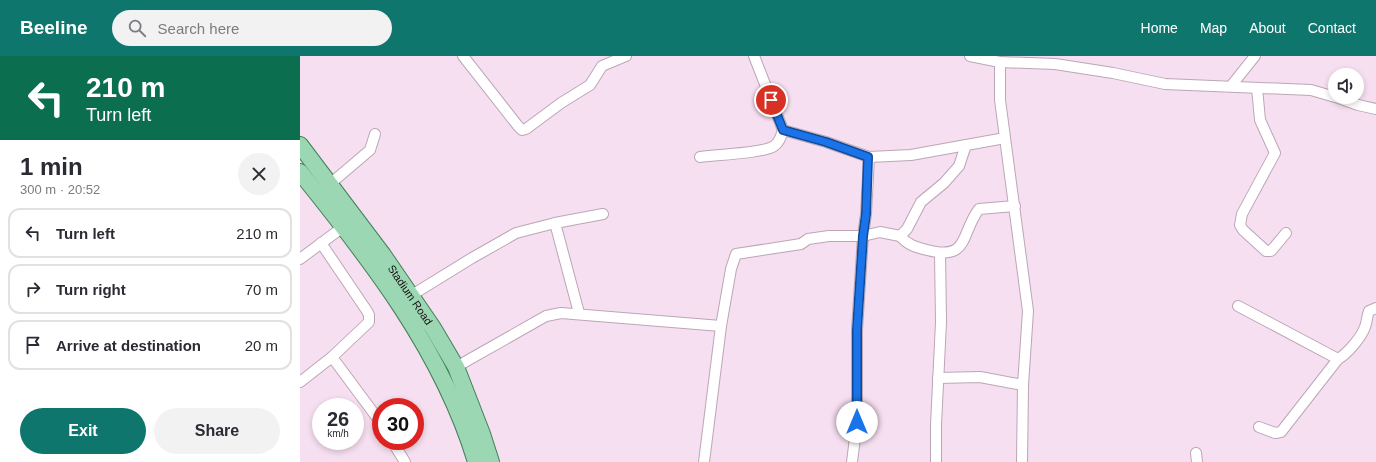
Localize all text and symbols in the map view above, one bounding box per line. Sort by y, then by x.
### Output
search box [112,10,392,46]
text: Beeline [20,17,88,38]
icon: search [126,17,148,39]
text: Search here [158,20,239,37]
text: Home [1141,20,1178,36]
text: Map [1200,20,1227,36]
text: About [1249,20,1286,36]
text: Contact [1308,20,1356,36]
map controls [1328,68,1364,104]
button: sound [1328,68,1364,104]
icon: left [20,72,72,124]
text: 210 m [86,72,165,103]
pin [754,83,788,117]
icon: arrive [760,89,782,111]
text: Turn left [86,105,151,125]
text: 1 min [20,153,83,180]
button: close [238,153,280,195]
text: 300 m · 20:52 [20,182,100,197]
icon: left [22,222,44,244]
text: Turn left [56,225,115,242]
text: 210 m [236,225,278,242]
street label: Stadium Road [386,263,435,327]
icon: right [22,278,44,300]
text: Turn right [56,281,126,298]
text: 70 m [245,281,278,298]
icon: arrive [22,334,44,356]
text: Arrive at destination [56,337,201,354]
text: 20 m [245,337,278,354]
speed limit sign: 30 [372,398,424,450]
position arrow [836,401,878,443]
button: Exit [20,408,146,454]
button: Share [154,408,280,454]
text: 26 [327,408,349,430]
text: km/h [327,428,349,439]

